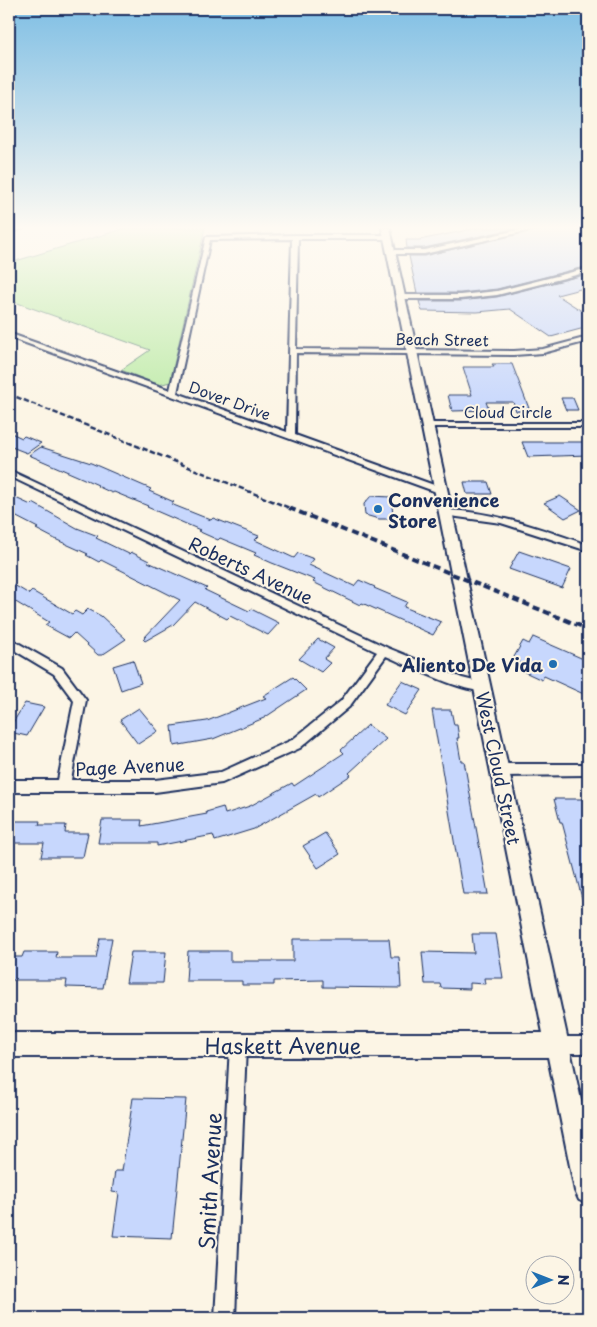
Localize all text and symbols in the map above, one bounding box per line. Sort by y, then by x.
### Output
street label: Beach Street [395,327,489,351]
street label: Dover Drive [186,375,274,425]
street label: Cloud Circle [464,400,552,423]
place label: Convenience Store [388,486,499,534]
marker: Convenience Store [372,503,384,515]
street label: Roberts Avenue [185,529,318,611]
place label: Aliento De Vida [401,651,543,678]
marker: Aliento De Vida [547,658,559,670]
street label: West Cloud Street [470,689,528,847]
street label: Page Avenue [75,750,186,782]
street label: Haskett Avenue [205,1029,361,1061]
street label: Smith Avenue [189,1112,229,1250]
north arrow [524,1254,574,1304]
text: N [553,1274,574,1286]

